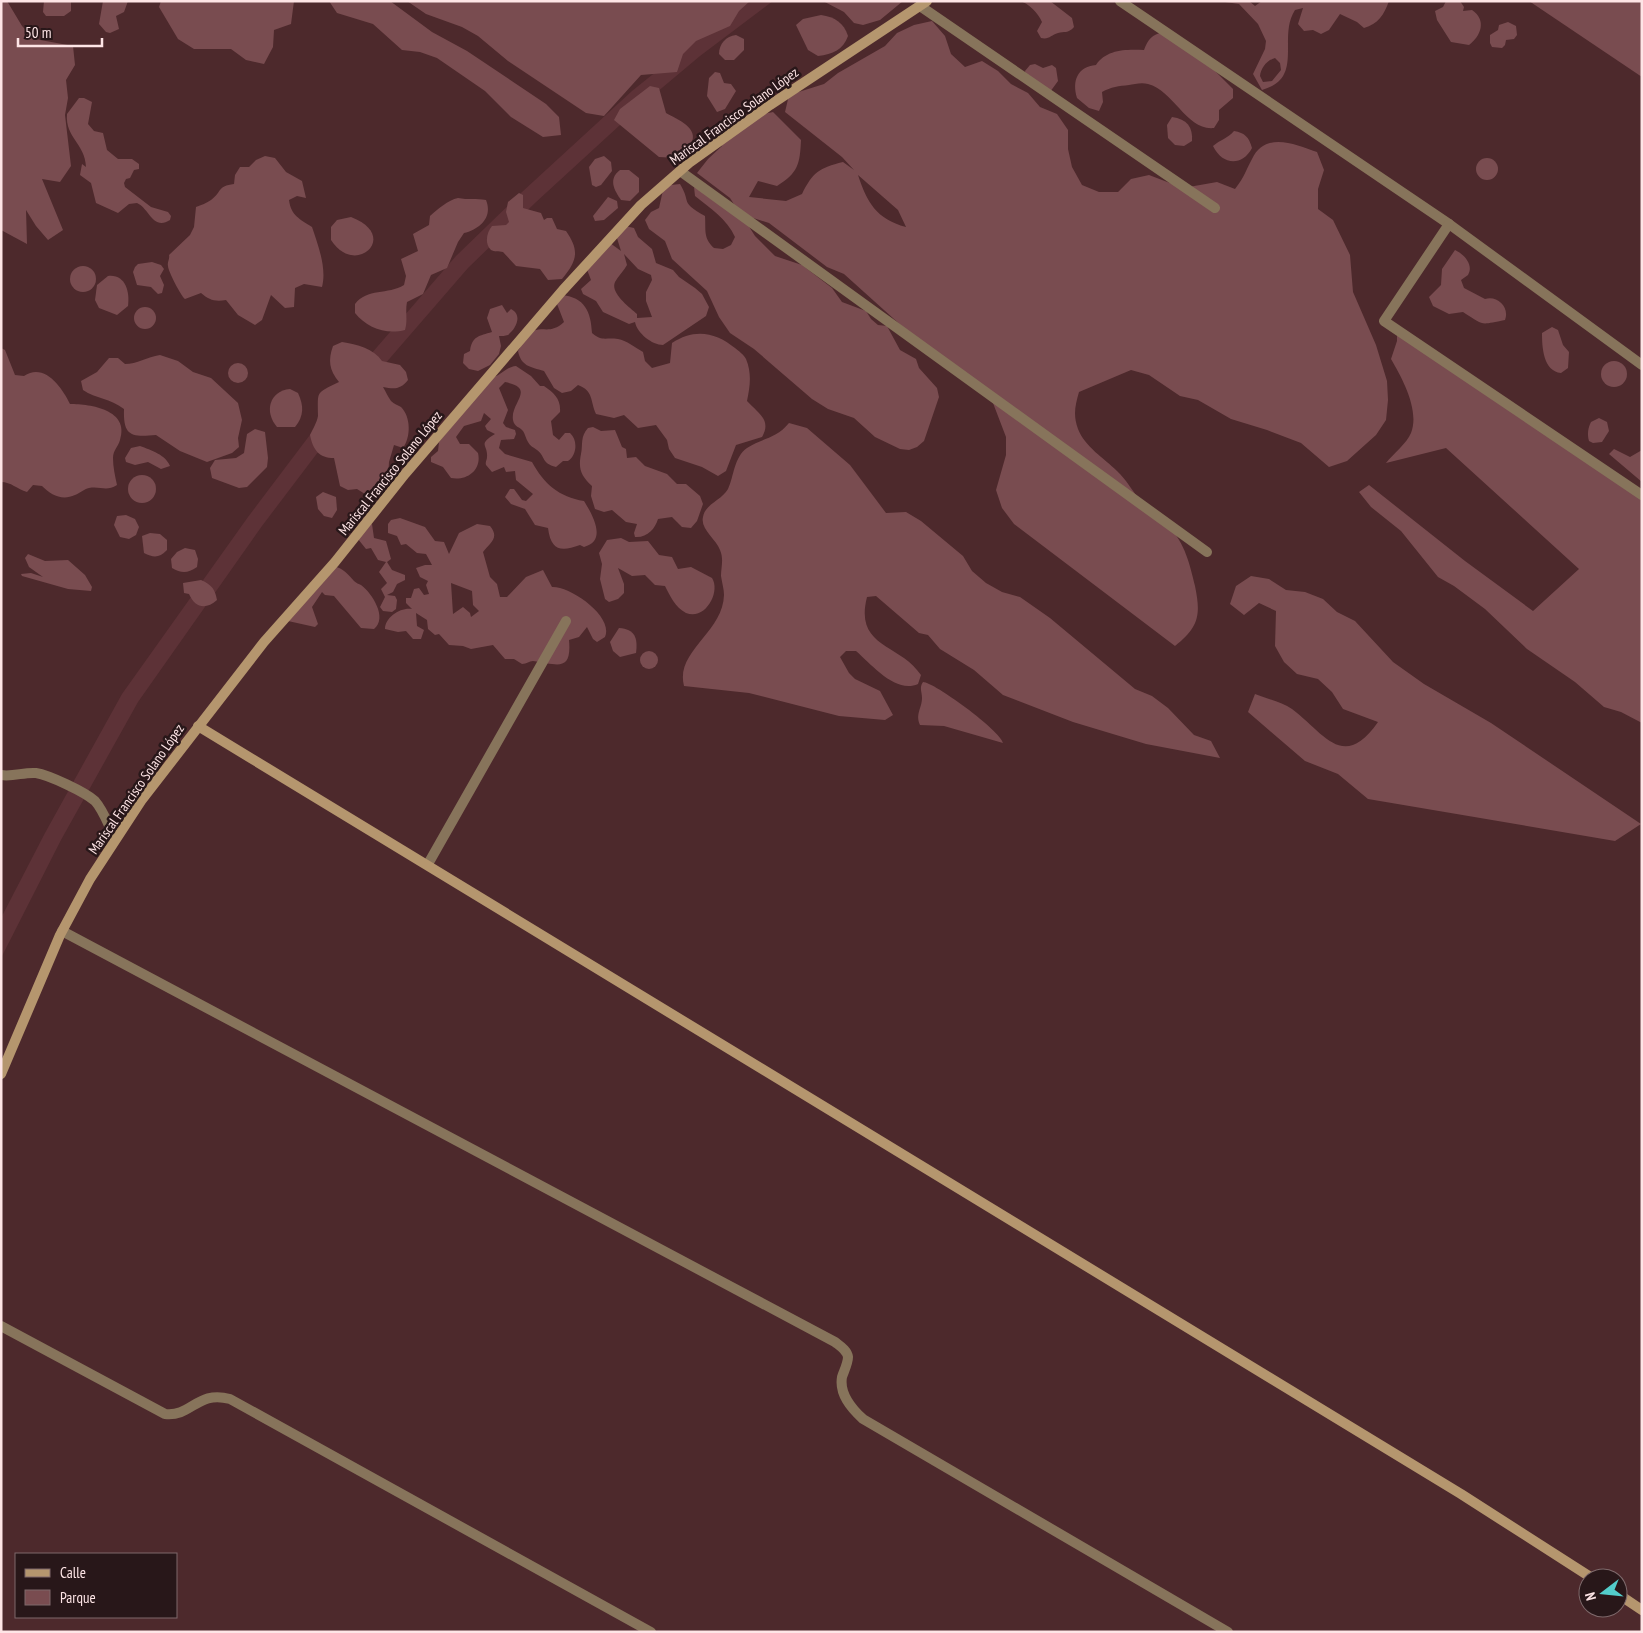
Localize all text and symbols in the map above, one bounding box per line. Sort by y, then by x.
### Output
scale bar [18,15,101,47]
text: 50 m [25,23,51,42]
street label: Mariscal Francisco Solano López [666,63,802,169]
street label: Mariscal Francisco Solano López [334,407,446,539]
street label: Mariscal Francisco Solano López [84,720,188,858]
legend [15,1553,178,1618]
text: Calle [60,1563,86,1582]
north arrow [1578,1568,1628,1618]
text: Parque [60,1588,96,1607]
text: N [1581,1590,1600,1603]

